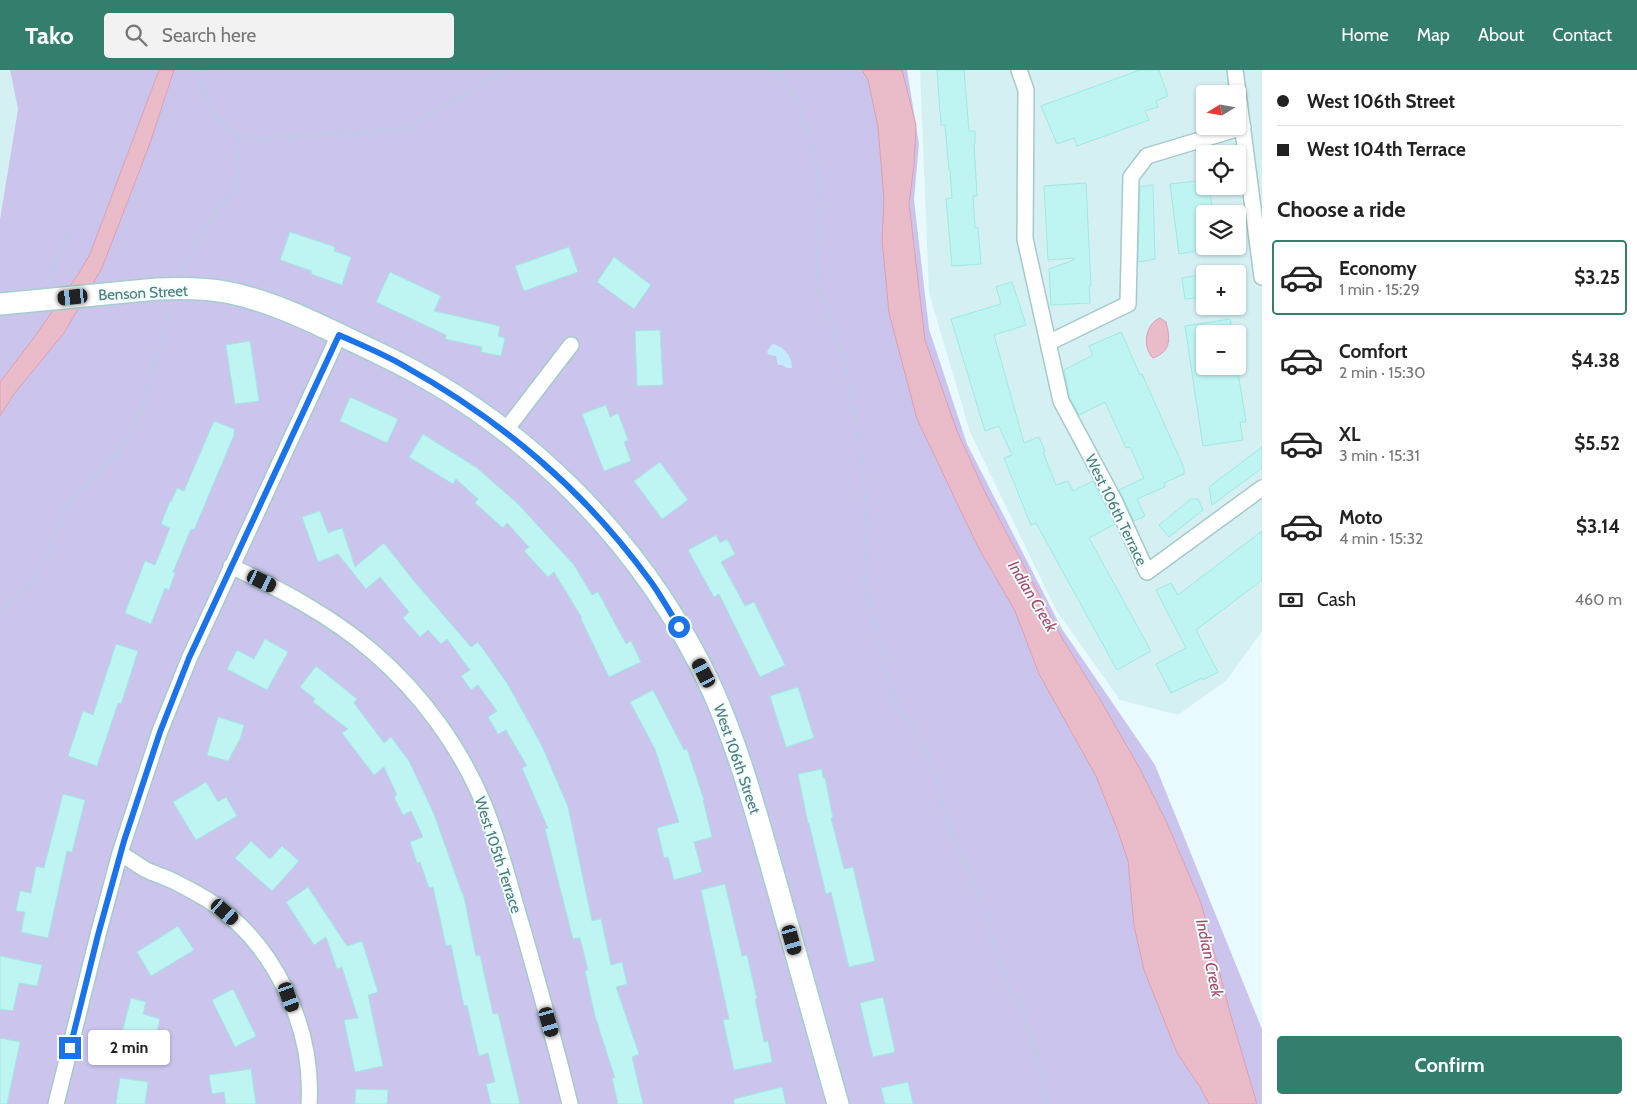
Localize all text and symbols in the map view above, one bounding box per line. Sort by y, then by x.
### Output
search box [104,13,454,58]
text: Tako [25,21,74,50]
icon: search [122,21,150,49]
text: Search here [162,24,256,47]
text: Home [1341,24,1389,46]
text: Map [1417,24,1450,46]
text: About [1478,24,1524,46]
text: Contact [1552,24,1612,46]
north arrow [1196,85,1246,135]
map controls [1196,85,1246,375]
text: West 106th Street [1307,90,1455,113]
text: West 104th Terrace [1307,138,1466,161]
button: locate [1196,145,1246,195]
text: Choose a ride [1277,196,1406,223]
button: layers [1196,205,1246,255]
icon: car [1279,255,1324,300]
text: Economy [1339,257,1417,280]
button: + [1196,265,1246,315]
text: $3.25 [1574,266,1620,289]
text: 1 min · 15:29 [1339,280,1420,299]
street label: Benson Street [98,282,188,304]
car [57,288,88,306]
button: − [1196,325,1246,375]
icon: car [1279,338,1324,383]
text: Comfort [1339,340,1408,363]
text: $4.38 [1571,349,1620,372]
text: 2 min · 15:30 [1339,363,1425,382]
icon: car [1279,421,1324,466]
text: XL [1339,423,1360,446]
text: $5.52 [1574,432,1620,455]
text: 3 min · 15:31 [1339,446,1420,465]
street label: West 106th Terrace [1081,451,1151,569]
icon: car [1279,504,1324,549]
text: Moto [1339,506,1383,529]
text: $3.14 [1576,515,1620,538]
text: 4 min · 15:32 [1339,529,1423,548]
water label: Indian Creek [1004,557,1062,636]
car [245,568,278,594]
icon: cash [1277,586,1305,614]
text: Cash [1317,588,1356,611]
text: 460 m [1575,590,1622,609]
route start [668,616,690,638]
car [690,656,717,690]
street label: West 106th Street [710,702,764,816]
street label: West 105th Terrace [471,794,525,916]
car [208,896,241,928]
water label: Indian Creek [1192,917,1227,1000]
car [780,924,803,956]
car [276,980,301,1014]
car [537,1006,560,1038]
callout: 2 min [88,1030,170,1066]
button: Confirm [1277,1036,1622,1094]
route end [59,1037,81,1059]
text: 2 min [110,1038,148,1057]

